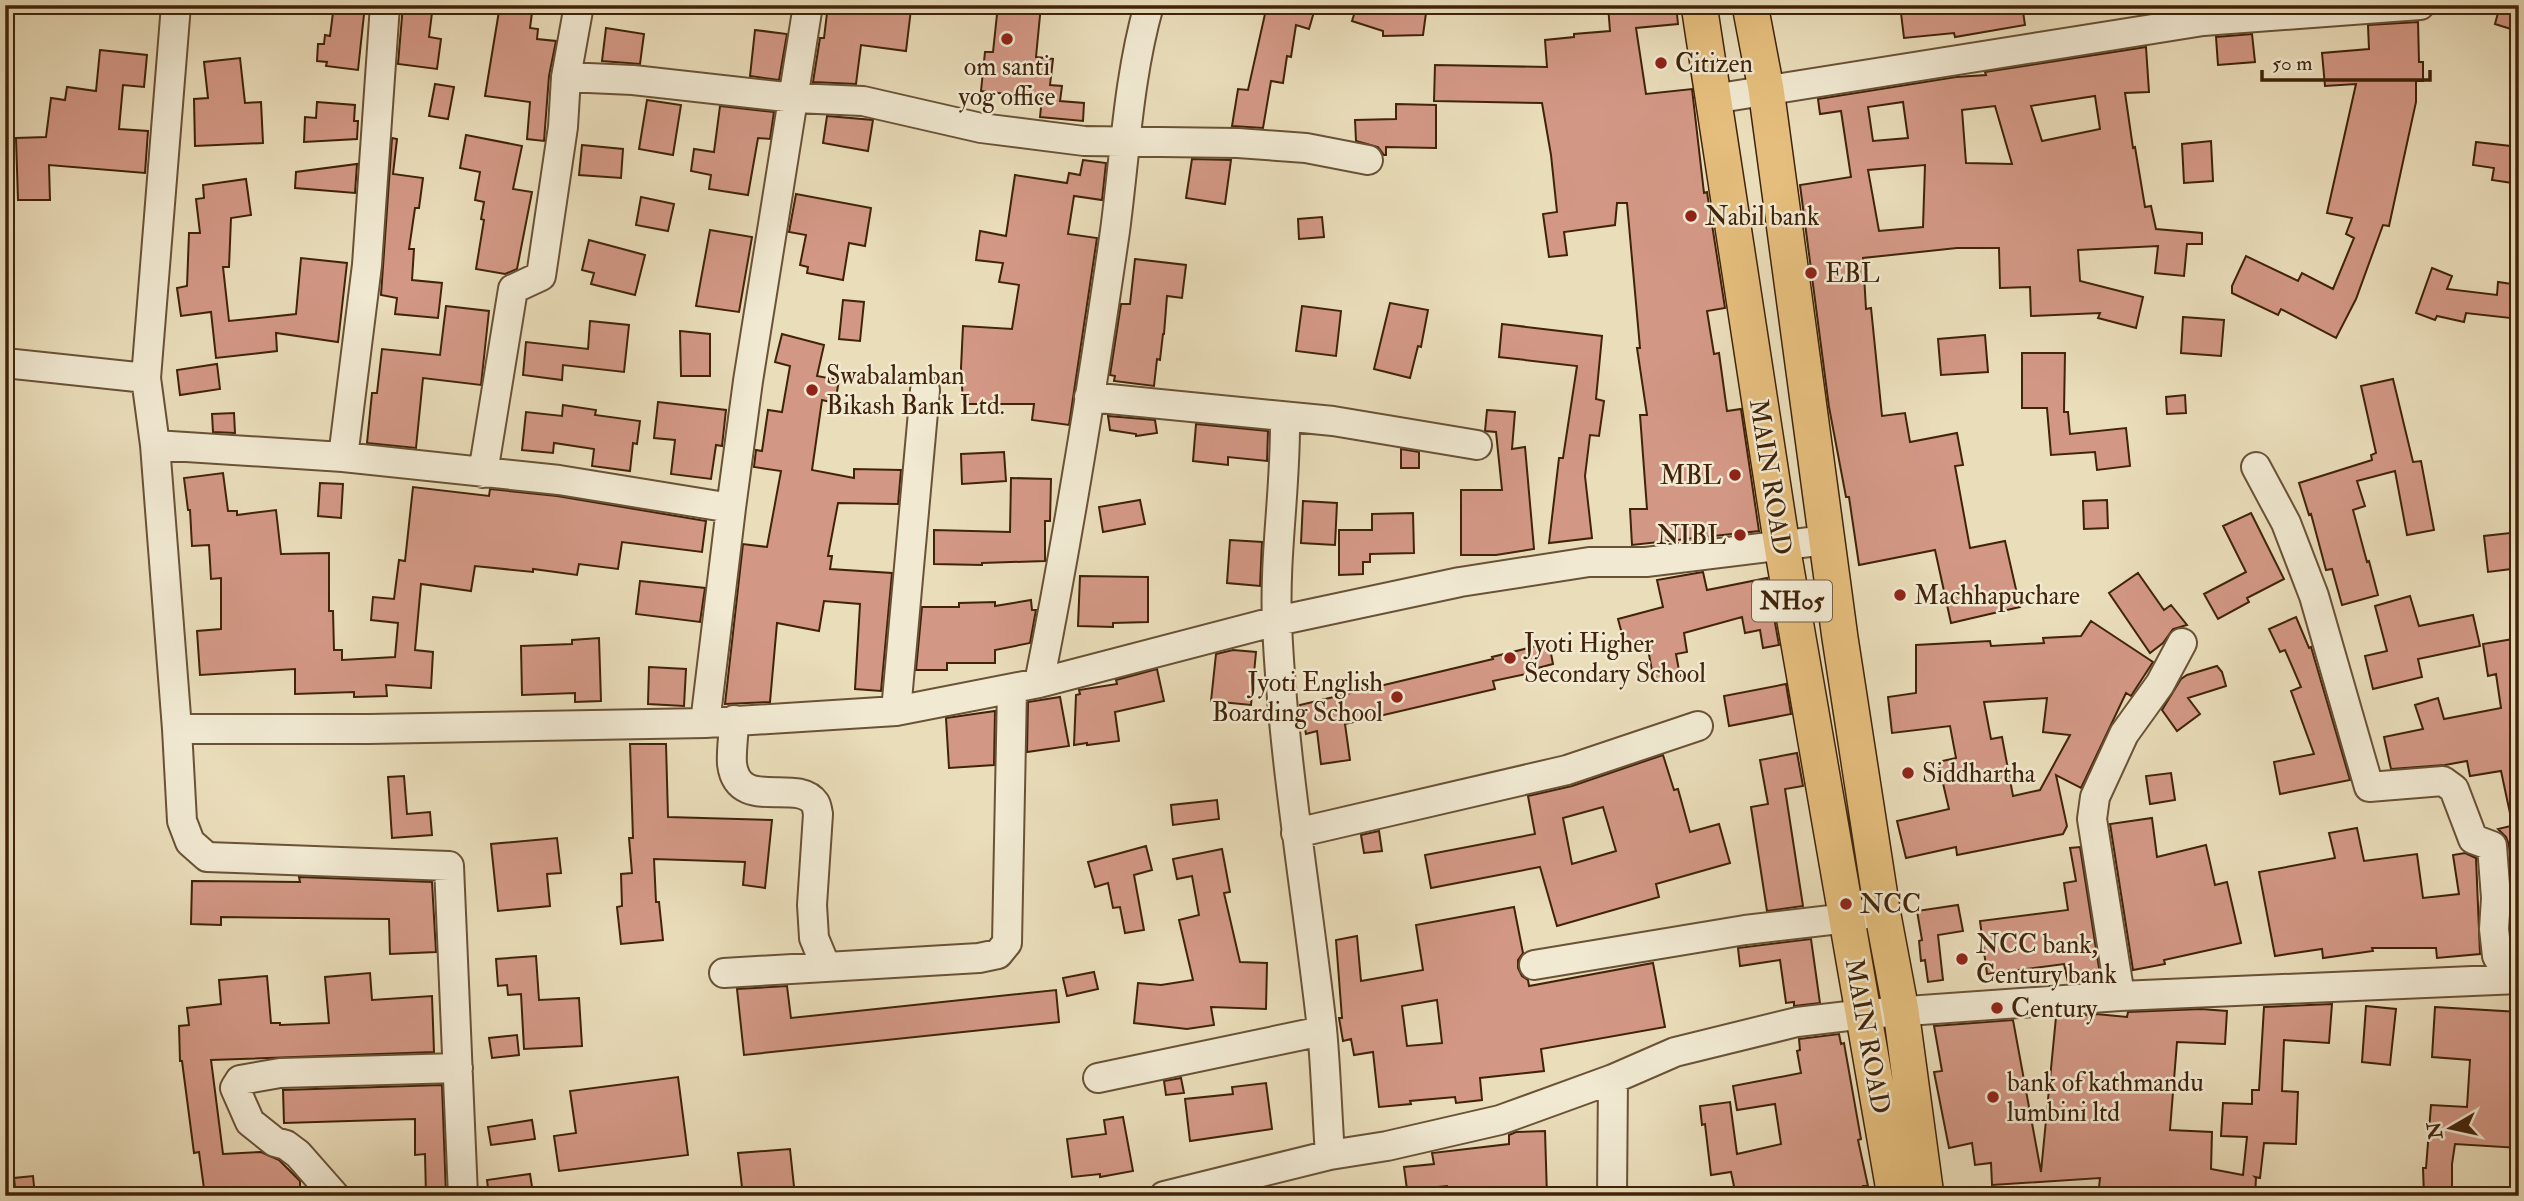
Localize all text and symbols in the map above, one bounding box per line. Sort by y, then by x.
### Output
marker: om santi yog office [999,31,1015,47]
scale bar [2262,38,2430,82]
place label: Citizen [1675,48,1753,80]
text: 50 m [2272,50,2313,77]
place label: om santi yog office [959,51,1056,113]
marker: Citizen [1653,55,1669,71]
place label: Nabil bank [1705,201,1820,233]
marker: Nabil bank [1683,208,1699,224]
place label: EBL [1825,258,1880,290]
marker: EBL [1803,265,1819,281]
place label: Swabalamban Bikash Bank Ltd. [826,360,1005,422]
marker: Swabalamban Bikash Bank Ltd. [804,382,820,398]
street label: MAIN ROAD [1742,397,1798,557]
place label: MBL [1660,460,1721,492]
marker: MBL [1727,467,1743,483]
place label: NIBL [1656,520,1726,552]
marker: NIBL [1732,527,1748,543]
road number: NH05 [1752,580,1832,622]
place label: Machhapuchare [1914,580,2080,613]
marker: Machhapuchare [1892,587,1908,603]
place label: Jyoti Higher Secondary School [1523,628,1706,690]
marker: Jyoti Higher Secondary School [1502,650,1518,666]
place label: Jyoti English Boarding School [1212,667,1383,729]
marker: Jyoti English Boarding School [1389,689,1405,705]
place label: Siddhartha [1922,758,2036,790]
marker: Siddhartha [1900,765,1916,781]
place label: NCC [1860,889,1921,921]
marker: NCC [1838,896,1854,912]
place label: NCC bank, Century bank [1976,929,2118,991]
marker: NCC bank, Century bank [1954,951,1970,967]
street label: MAIN ROAD [1838,956,1896,1117]
place label: Century [2011,993,2098,1025]
marker: Century [1989,1000,2005,1016]
place label: bank of kathmandu lumbini ltd [2007,1067,2204,1129]
marker: bank of kathmandu lumbini ltd [1985,1089,2001,1105]
north arrow [2416,1092,2486,1162]
text: N [2422,1119,2449,1142]

